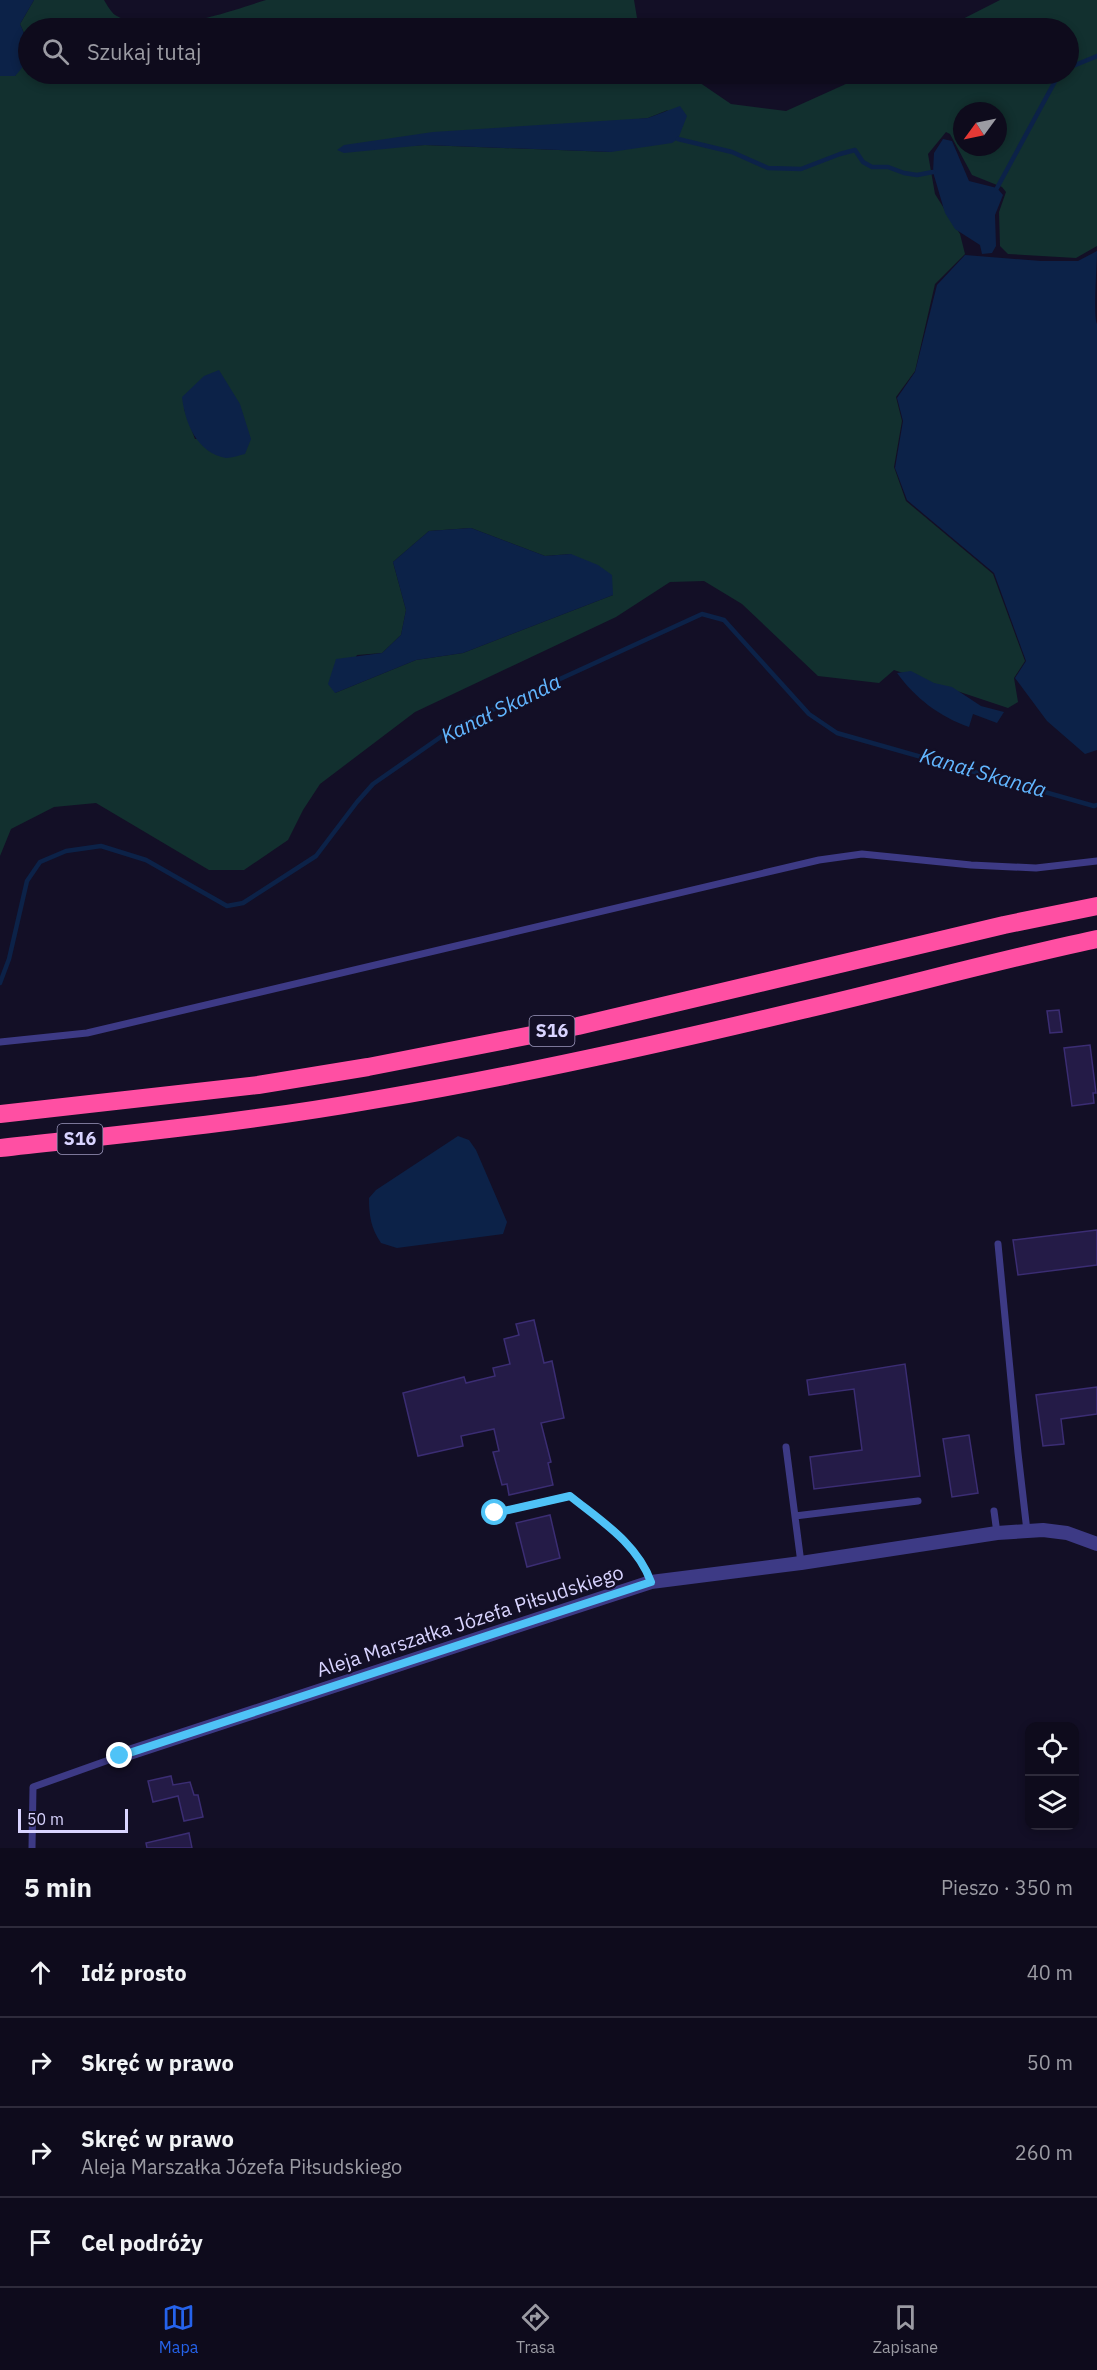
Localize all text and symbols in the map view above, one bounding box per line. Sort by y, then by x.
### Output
search box [18,18,1079,84]
icon: search [39,35,72,68]
text: Szukaj tutaj [87,37,202,66]
north arrow [953,102,1007,156]
water label: Kanał Skanda [436,667,565,749]
water label: Kanał Skanda [917,741,1050,803]
road number: S16 [530,1016,574,1046]
road number: S16 [58,1124,103,1154]
route start [481,1499,507,1525]
street label: Aleja Marszałka Józefa Piłsudskiego [313,1558,627,1683]
map controls [1025,1722,1079,1830]
button: locate [1025,1722,1079,1776]
route end [106,1742,132,1768]
button: layers [1025,1776,1079,1830]
scale bar [18,1806,128,1834]
text: 50 m [27,1809,64,1829]
text: 5 min [24,1870,92,1904]
text: Pieszo · 350 m [941,1874,1073,1901]
icon: ahead [24,1956,57,1989]
text: Idź prosto [81,1958,187,1987]
text: 40 m [1027,1959,1073,1986]
icon: right [24,2046,57,2079]
text: Skręć w prawo [81,2048,234,2077]
text: 50 m [1027,2049,1073,2076]
text: Skręć w prawo [81,2124,234,2153]
icon: right [24,2136,57,2169]
text: 260 m [1015,2139,1073,2166]
text: Aleja Marszałka Józefa Piłsudskiego [81,2153,402,2180]
icon: arrive [24,2226,57,2259]
text: Cel podróży [81,2228,203,2257]
tab: Mapa [159,2301,198,2357]
tab: Trasa [516,2301,555,2357]
tab: Zapisane [873,2301,938,2357]

